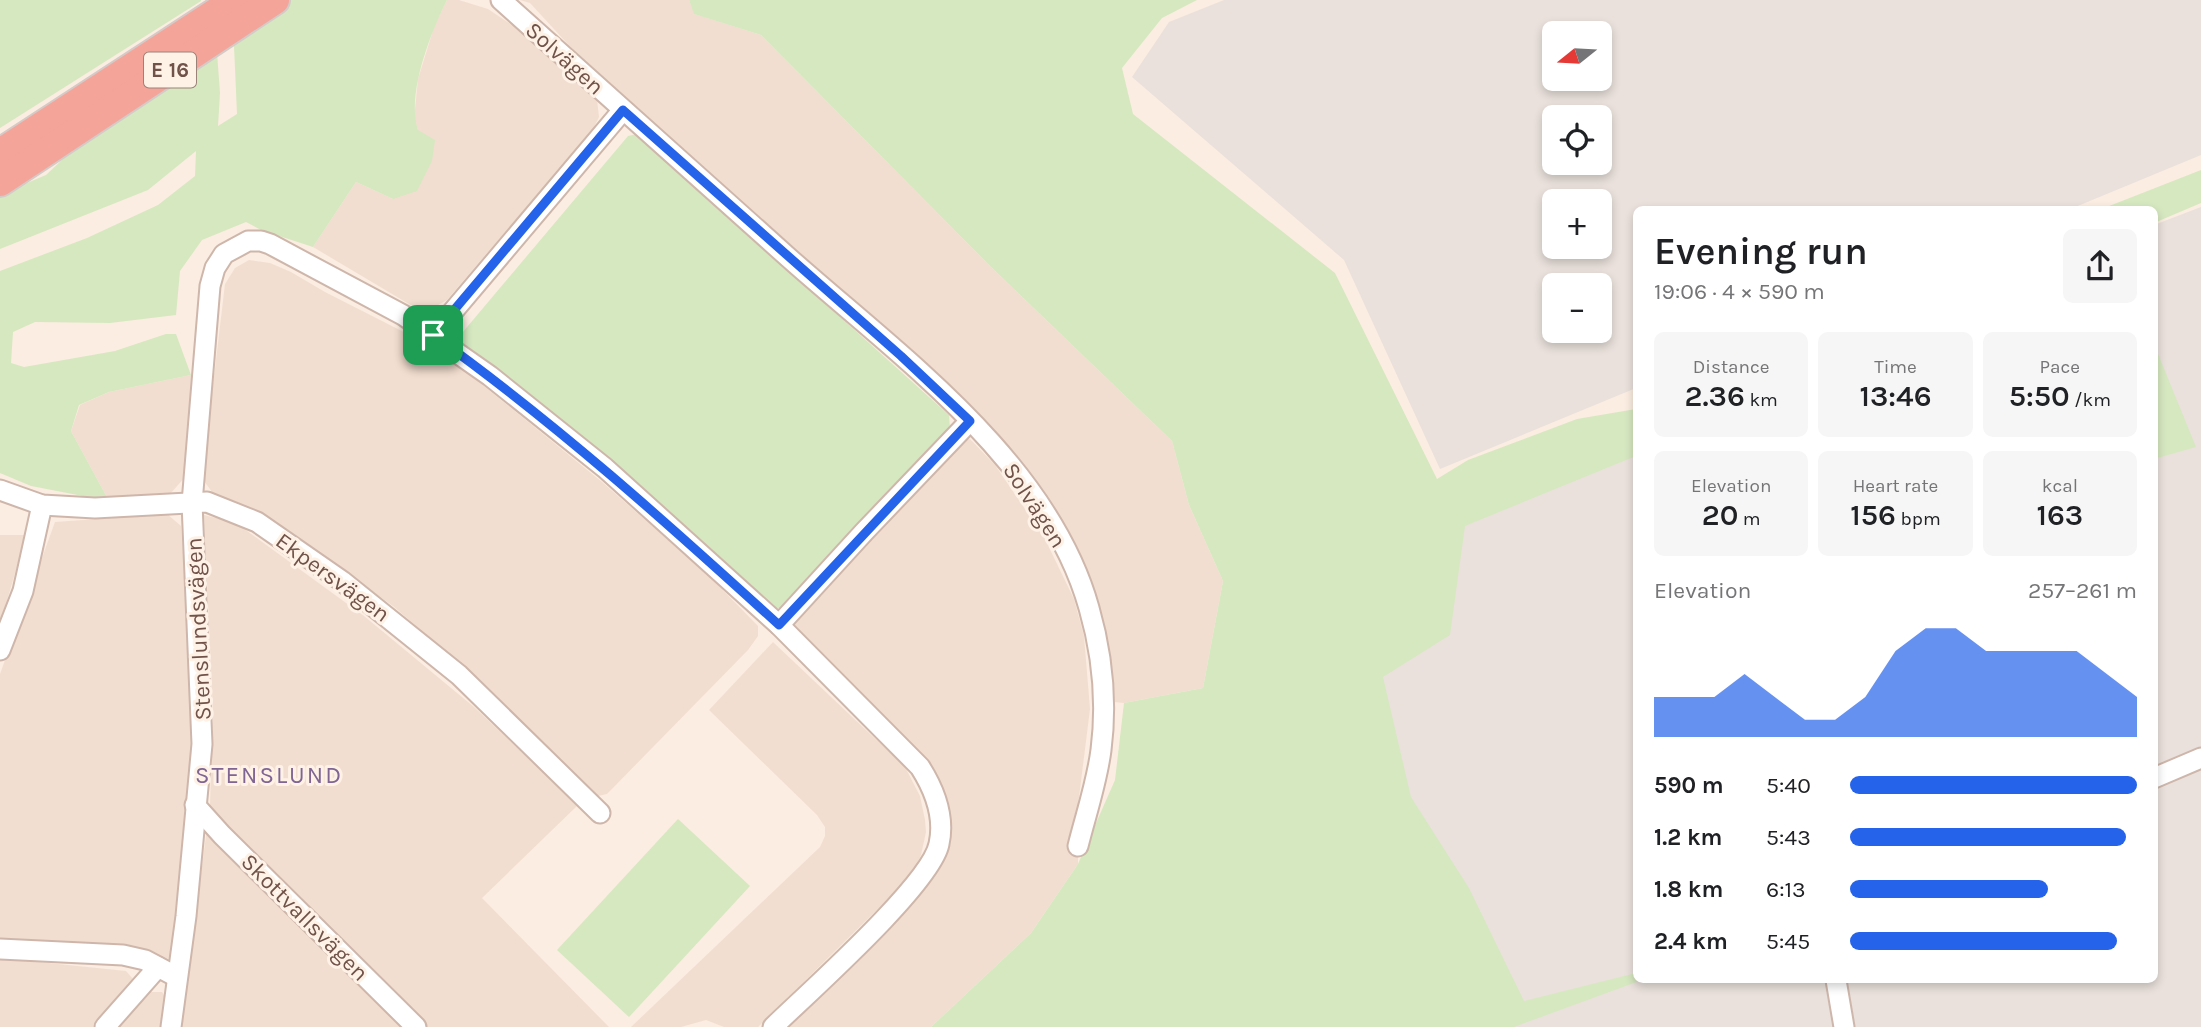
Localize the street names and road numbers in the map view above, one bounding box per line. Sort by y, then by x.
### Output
street label: Solvägen [520,16,609,100]
road number: E 16 [144,52,196,88]
street label: Solvägen [997,458,1072,553]
street label: Ekpersvägen [270,527,395,628]
street label: Stenslundsvägen [180,537,217,721]
street label: Skottvallsvägen [235,848,374,987]

